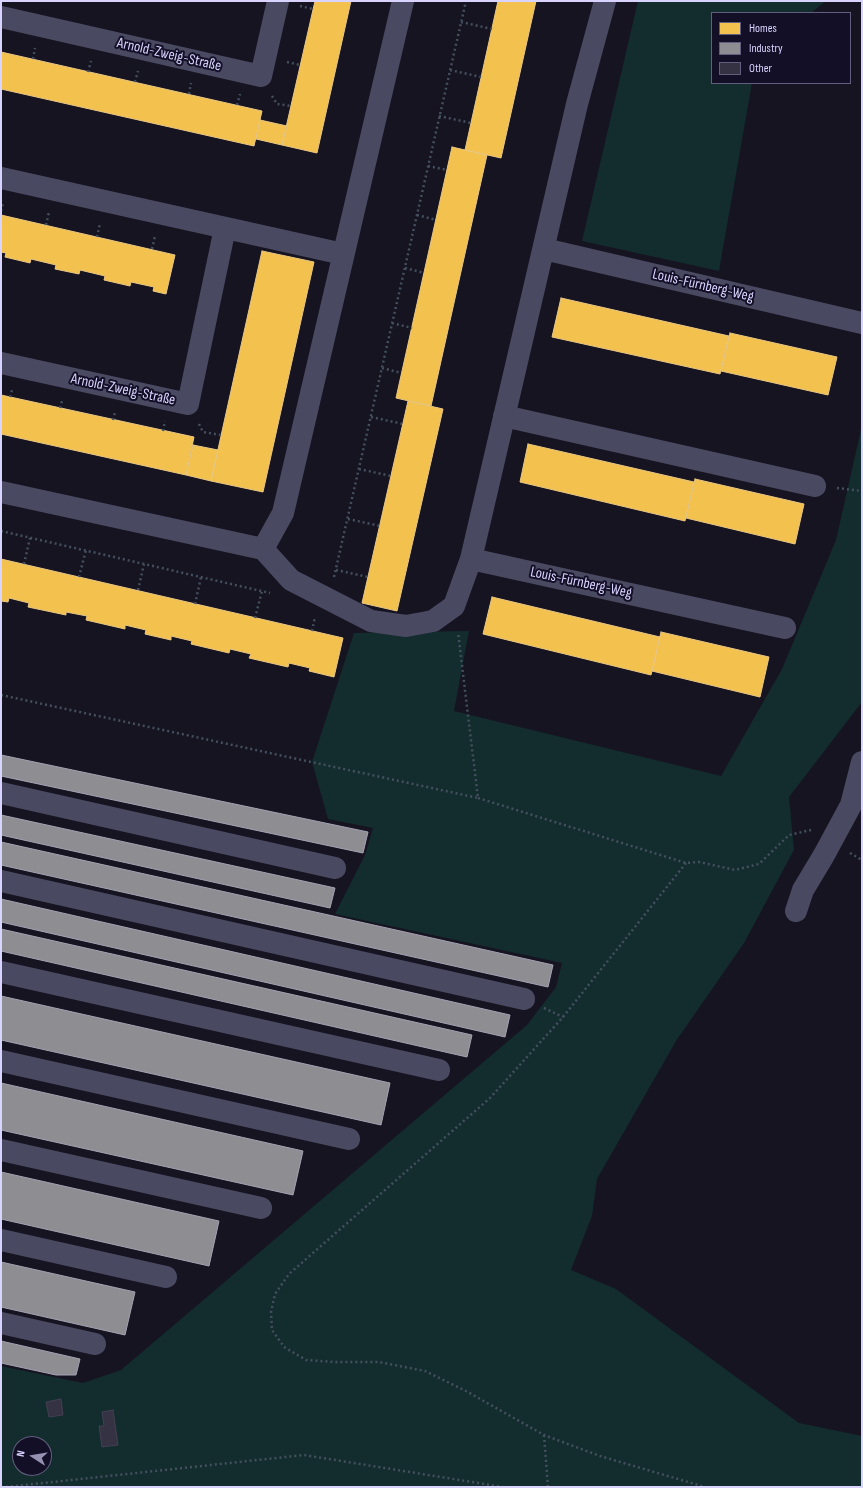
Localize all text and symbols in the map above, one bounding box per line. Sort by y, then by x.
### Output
legend [711,12,851,84]
text: Homes [749,21,777,36]
street label: Arnold-Zweig-Straße [115,34,223,76]
text: Industry [749,41,783,56]
text: Other [749,61,772,76]
street label: Louis-Fürnberg-Weg [651,266,755,306]
street label: Arnold-Zweig-Straße [69,370,177,410]
street label: Louis-Fürnberg-Weg [529,563,633,603]
north arrow [12,1436,52,1476]
text: N [14,1449,28,1458]

